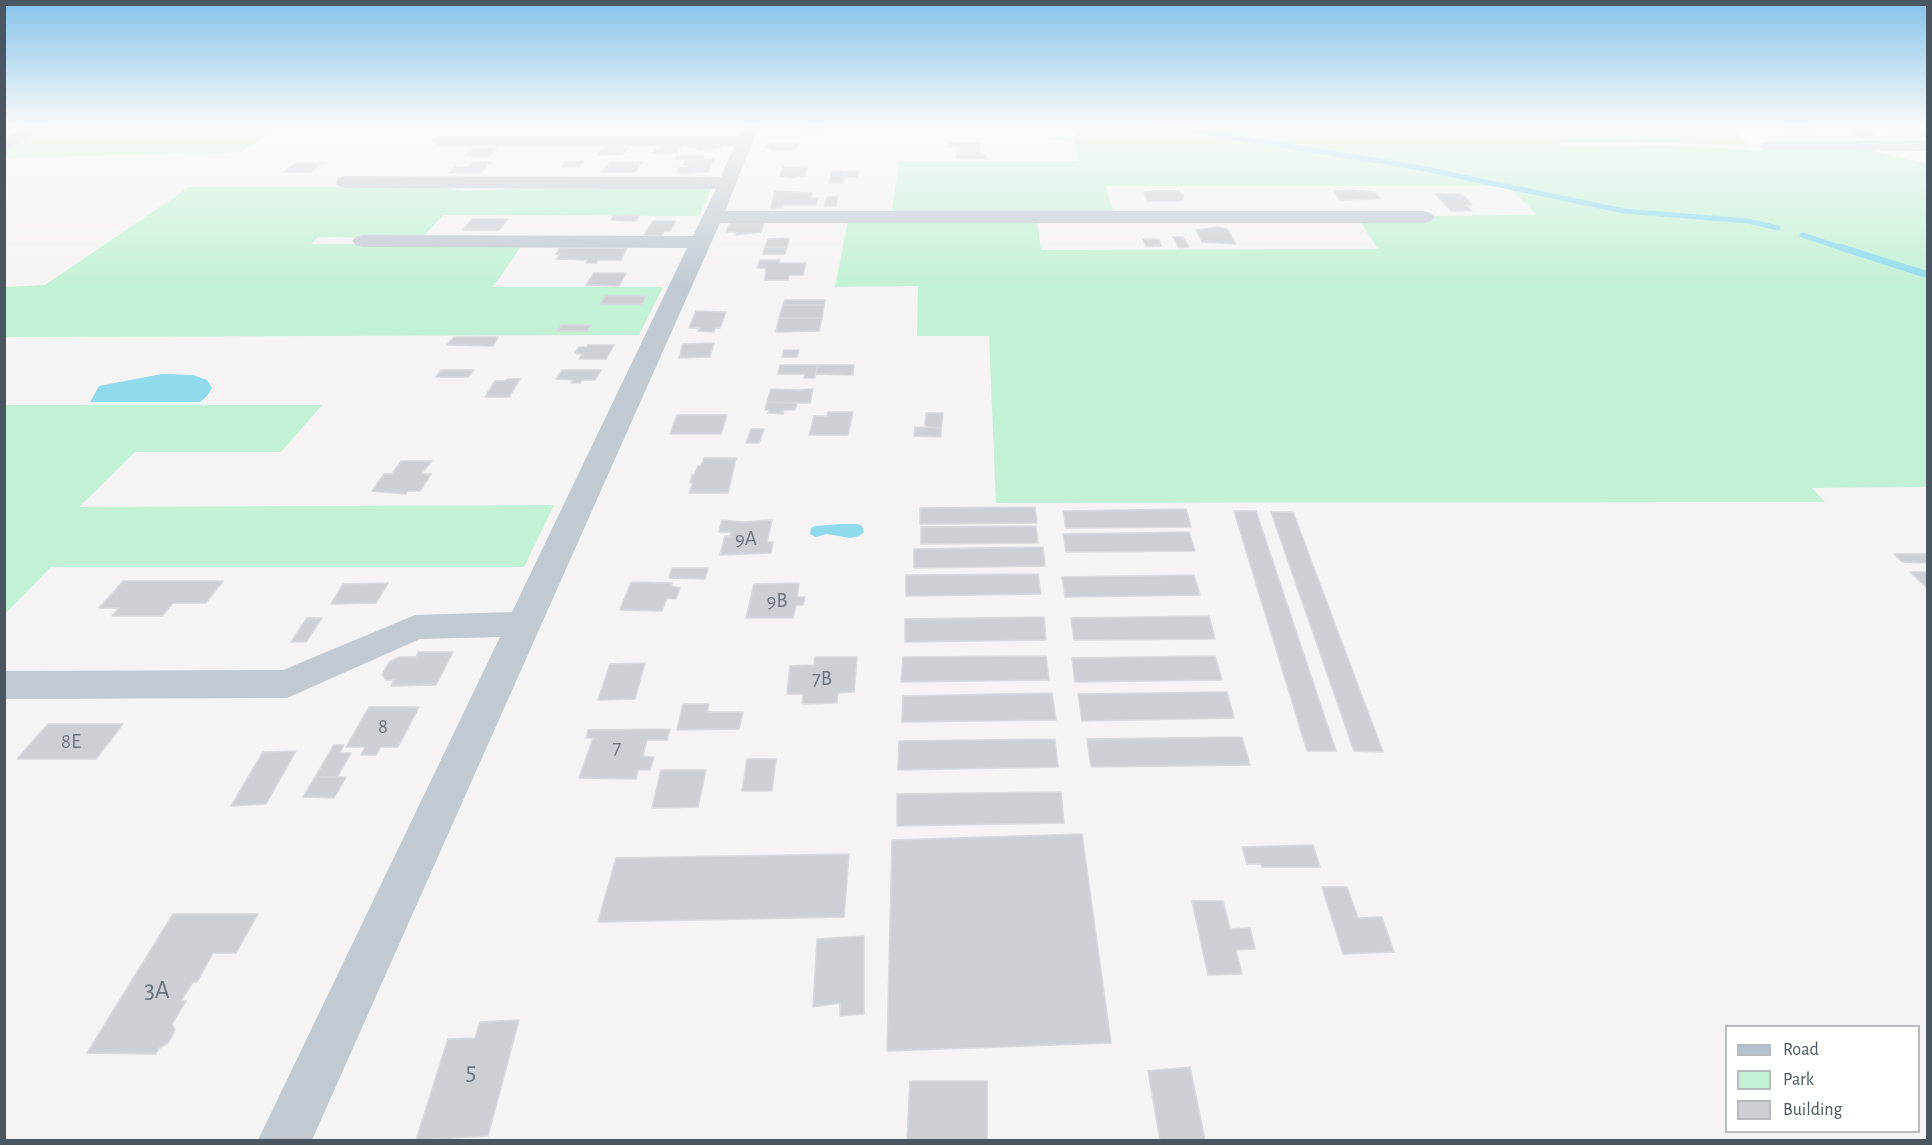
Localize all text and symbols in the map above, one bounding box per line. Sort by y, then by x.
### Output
house number: 9A [735,526,757,552]
house number: 9B [766,588,788,614]
house number: 7B [812,666,832,692]
house number: 8 [378,714,388,740]
house number: 8E [61,729,81,755]
house number: 7 [613,735,621,761]
house number: 3A [144,974,170,1006]
legend [1725,1025,1920,1133]
text: Road [1783,1041,1819,1059]
house number: 5 [466,1055,476,1087]
text: Park [1783,1071,1814,1089]
text: Building [1783,1101,1842,1119]

